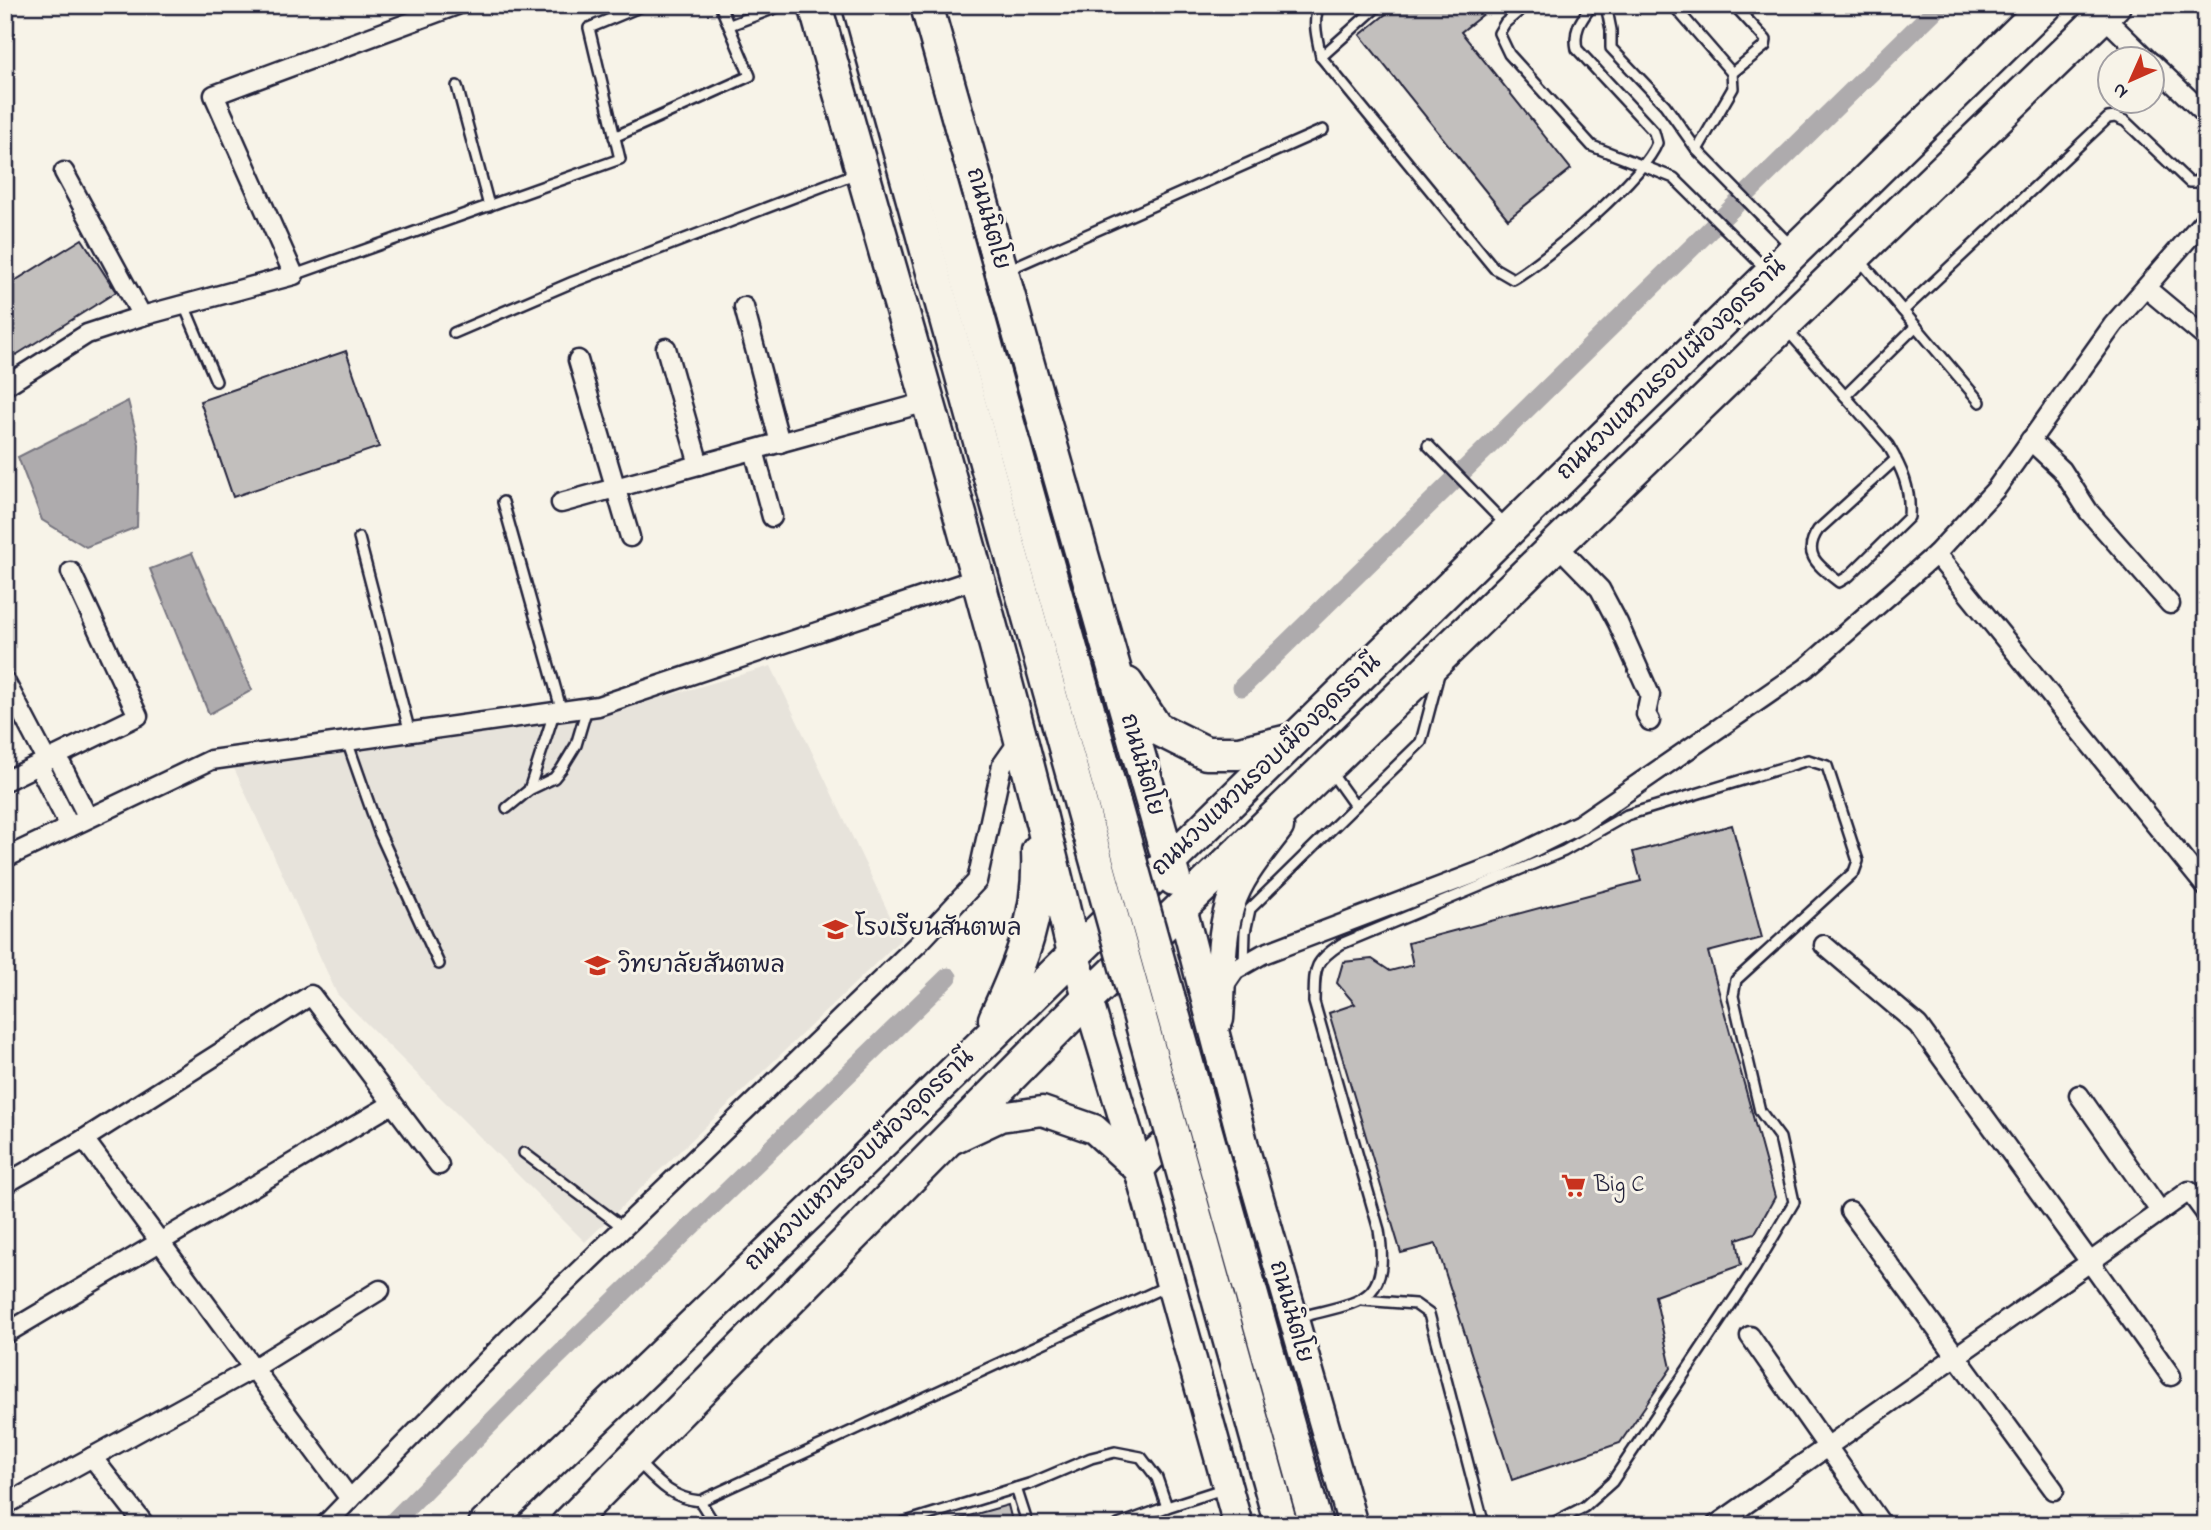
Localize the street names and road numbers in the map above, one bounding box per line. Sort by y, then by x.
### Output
street label: ถนนนิตโย [956,163,1019,274]
street label: ถนนวงแหวนรอบเมืองอุดรธานี [1549,251,1795,489]
street label: ถนนวงแหวนรอบเมืองอุดรธานี [1144,647,1390,885]
street label: ถนนนิตโย [1110,709,1173,820]
street label: ถนนวงแหวนรอบเมืองอุดรธานี [737,1042,983,1280]
street label: ถนนนิตโย [1259,1256,1322,1367]

